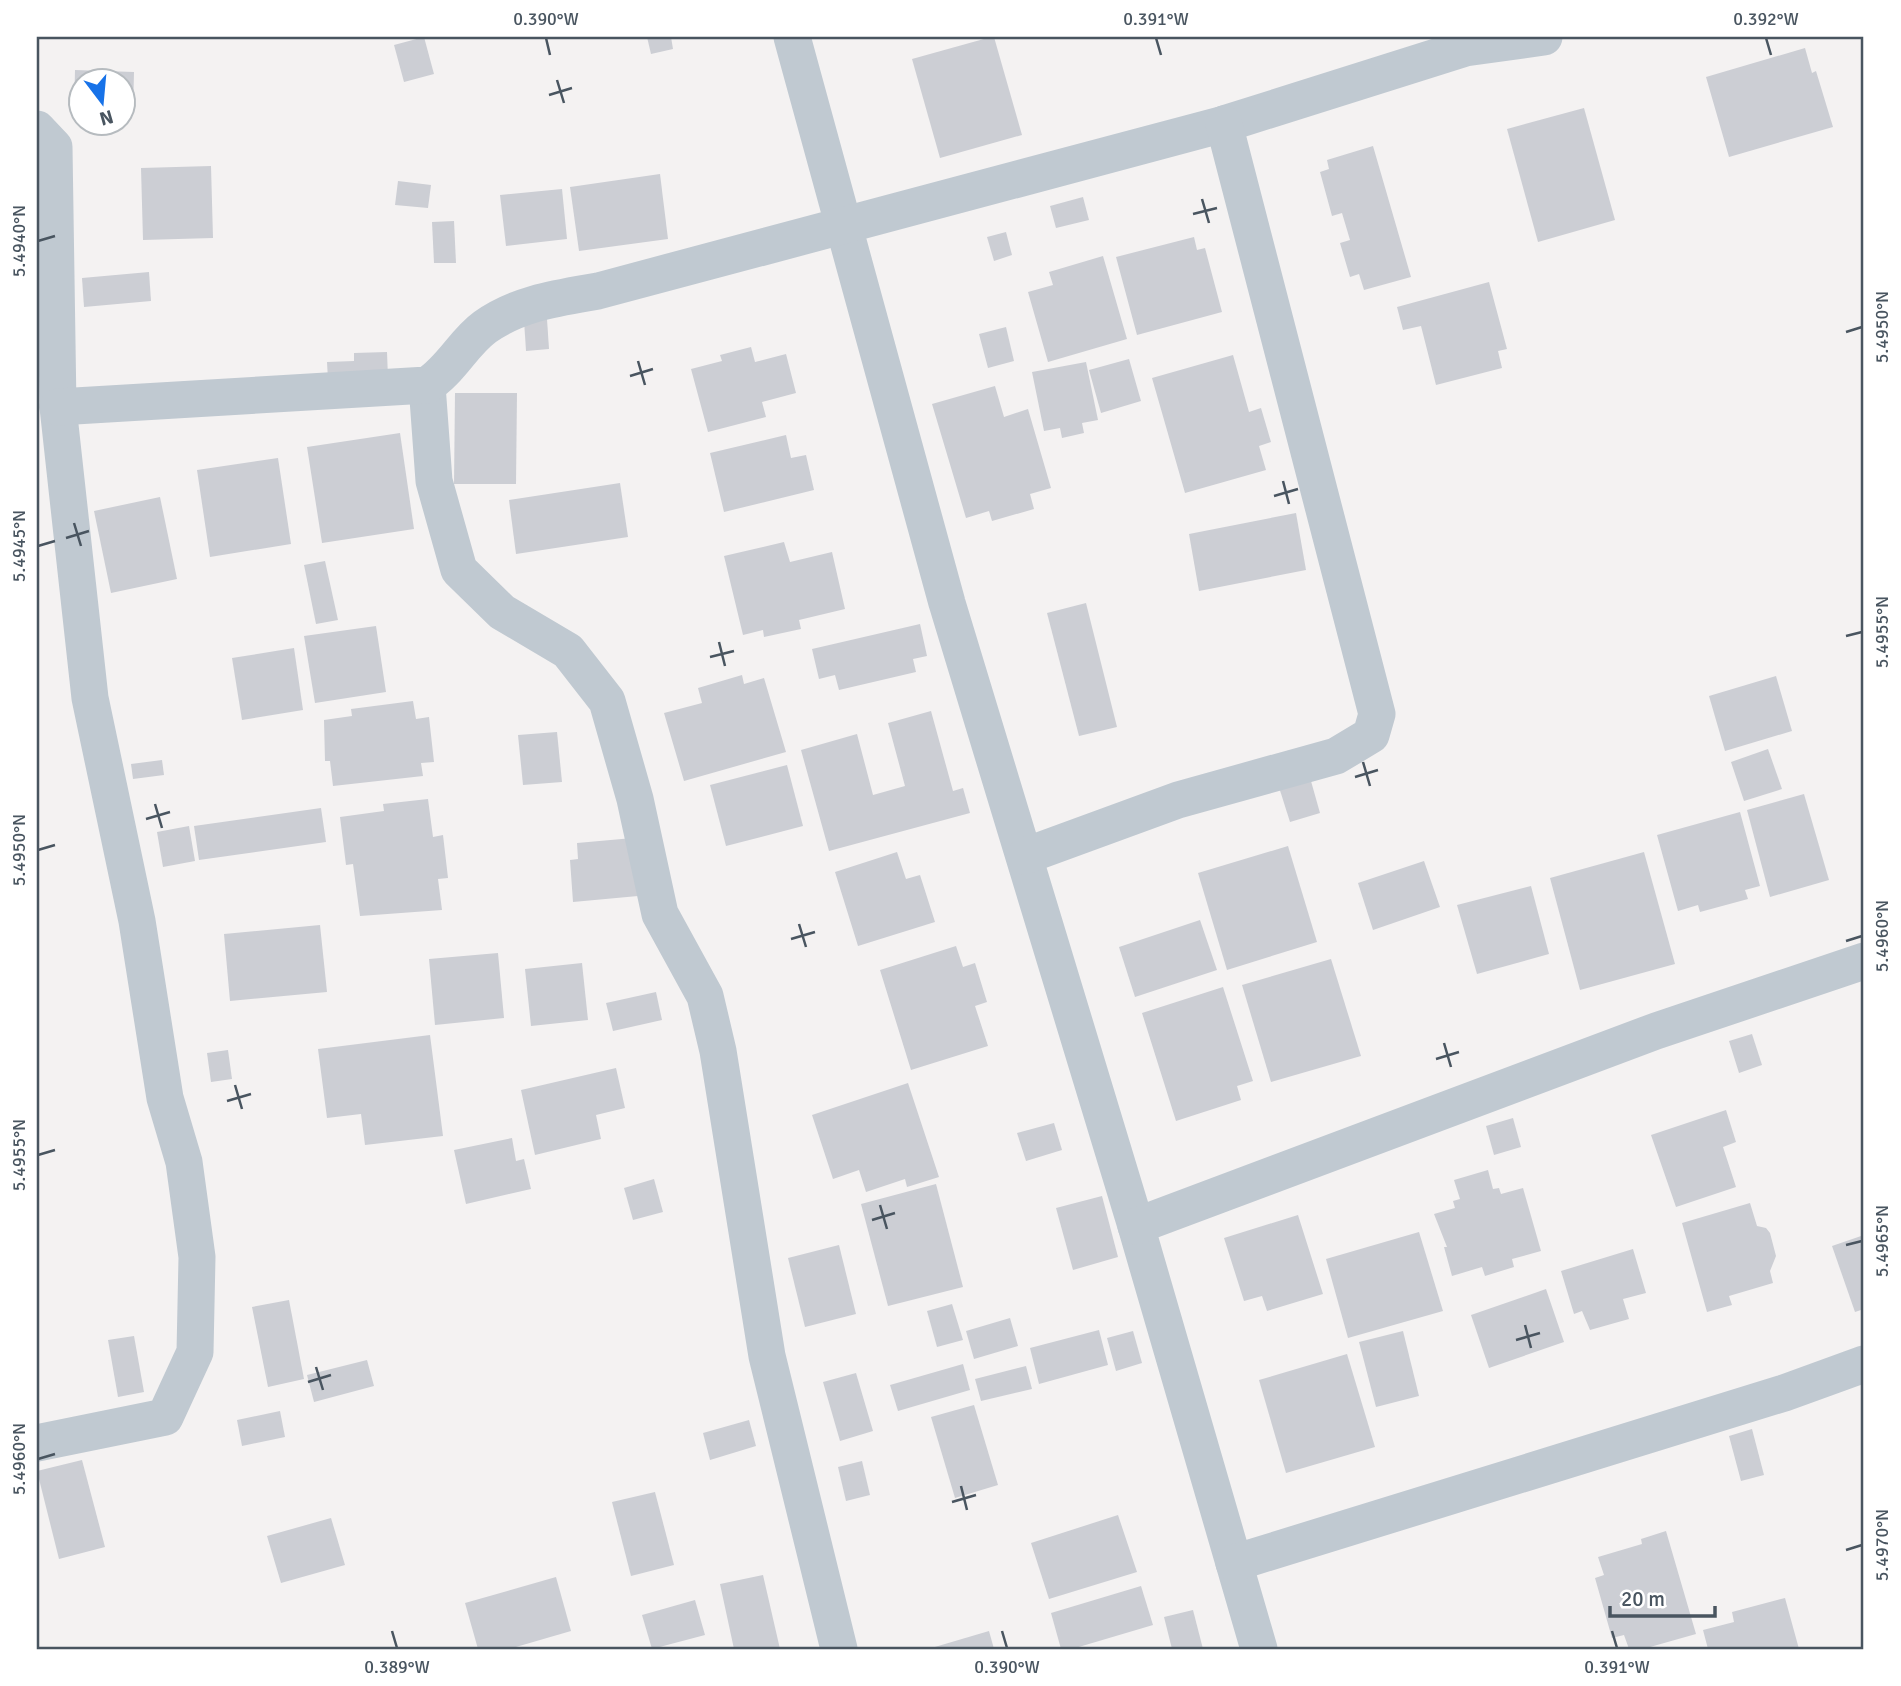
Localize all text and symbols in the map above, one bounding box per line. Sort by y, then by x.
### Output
text: 0.390°W [513,8,579,30]
text: 0.391°W [1123,8,1189,30]
text: 0.392°W [1733,8,1799,30]
north arrow [66,66,136,136]
text: N [97,104,116,131]
text: 5.4940°N [8,205,30,277]
text: 5.4950°N [1871,291,1893,363]
text: 5.4945°N [8,510,30,582]
text: 5.4955°N [1871,596,1893,668]
text: 5.4950°N [8,814,30,886]
text: 5.4960°N [1871,900,1893,972]
text: 5.4955°N [8,1119,30,1191]
text: 5.4965°N [1871,1205,1893,1277]
text: 5.4960°N [8,1423,30,1495]
text: 5.4970°N [1871,1509,1893,1581]
scale bar [1610,1574,1716,1618]
text: 20 m [1621,1586,1665,1612]
text: 0.389°W [364,1656,430,1678]
text: 0.390°W [974,1656,1040,1678]
text: 0.391°W [1584,1656,1650,1678]

